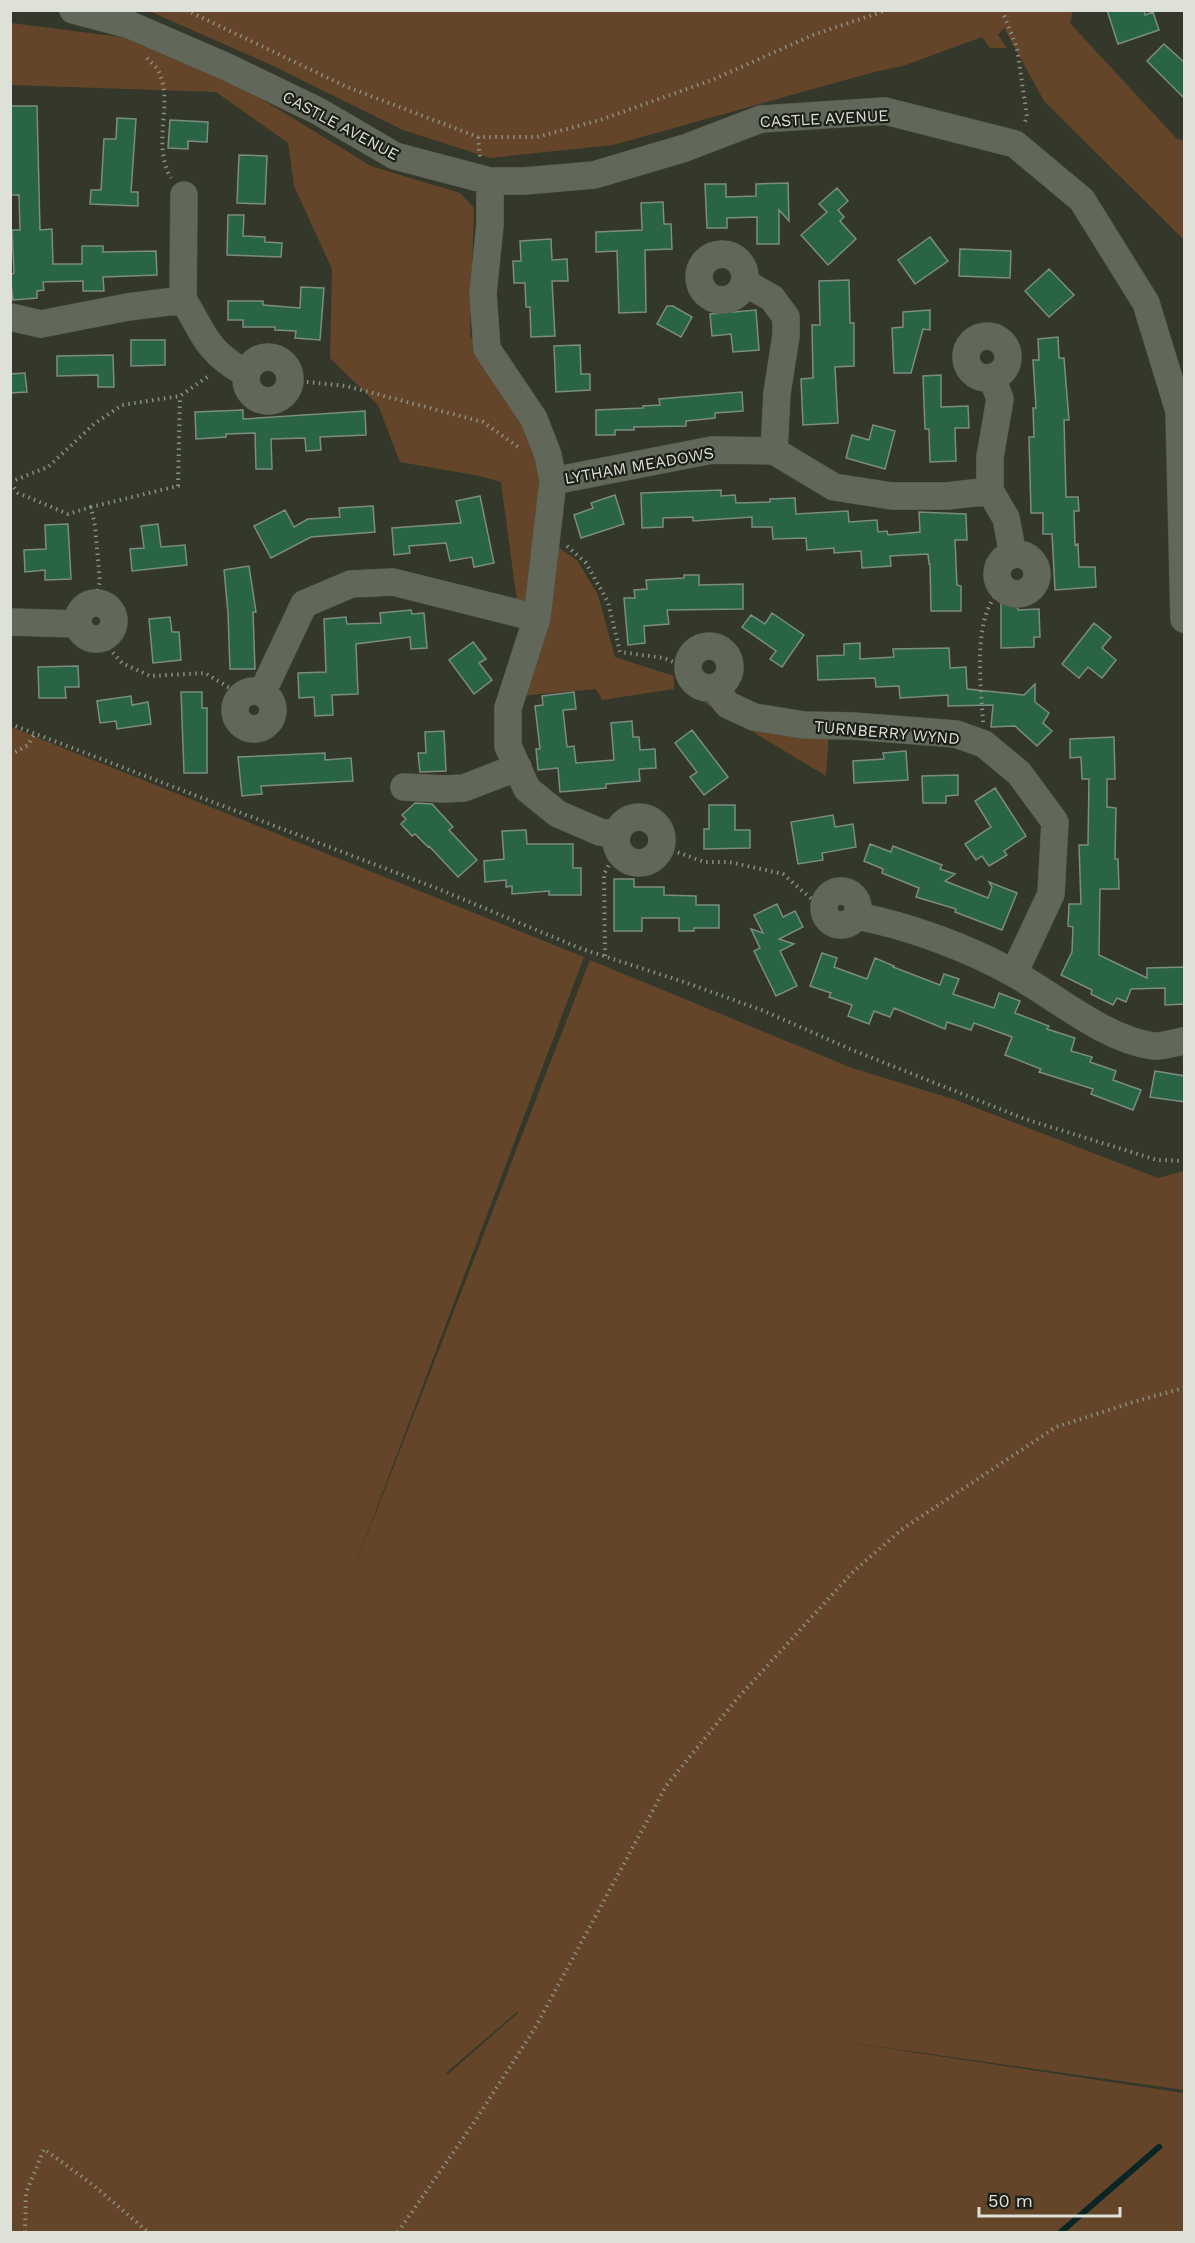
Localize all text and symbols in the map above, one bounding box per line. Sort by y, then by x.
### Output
street label: CASTLE AVENUE [279,87,402,164]
street label: CASTLE AVENUE [759,106,889,131]
street label: LYTHAM MEADOWS [563,443,715,488]
street label: TURNBERRY WYND [813,717,961,748]
scale bar [979,2180,1120,2218]
text: 50 m [988,2190,1033,2211]

